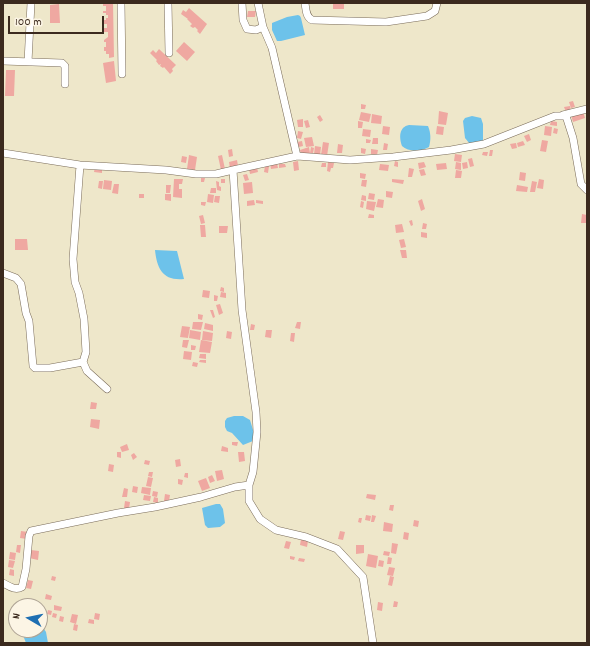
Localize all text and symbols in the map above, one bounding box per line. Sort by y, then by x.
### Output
scale bar [10,8,106,34]
text: 100 m [15,14,42,31]
north arrow [8,598,48,638]
text: N [9,612,25,620]

